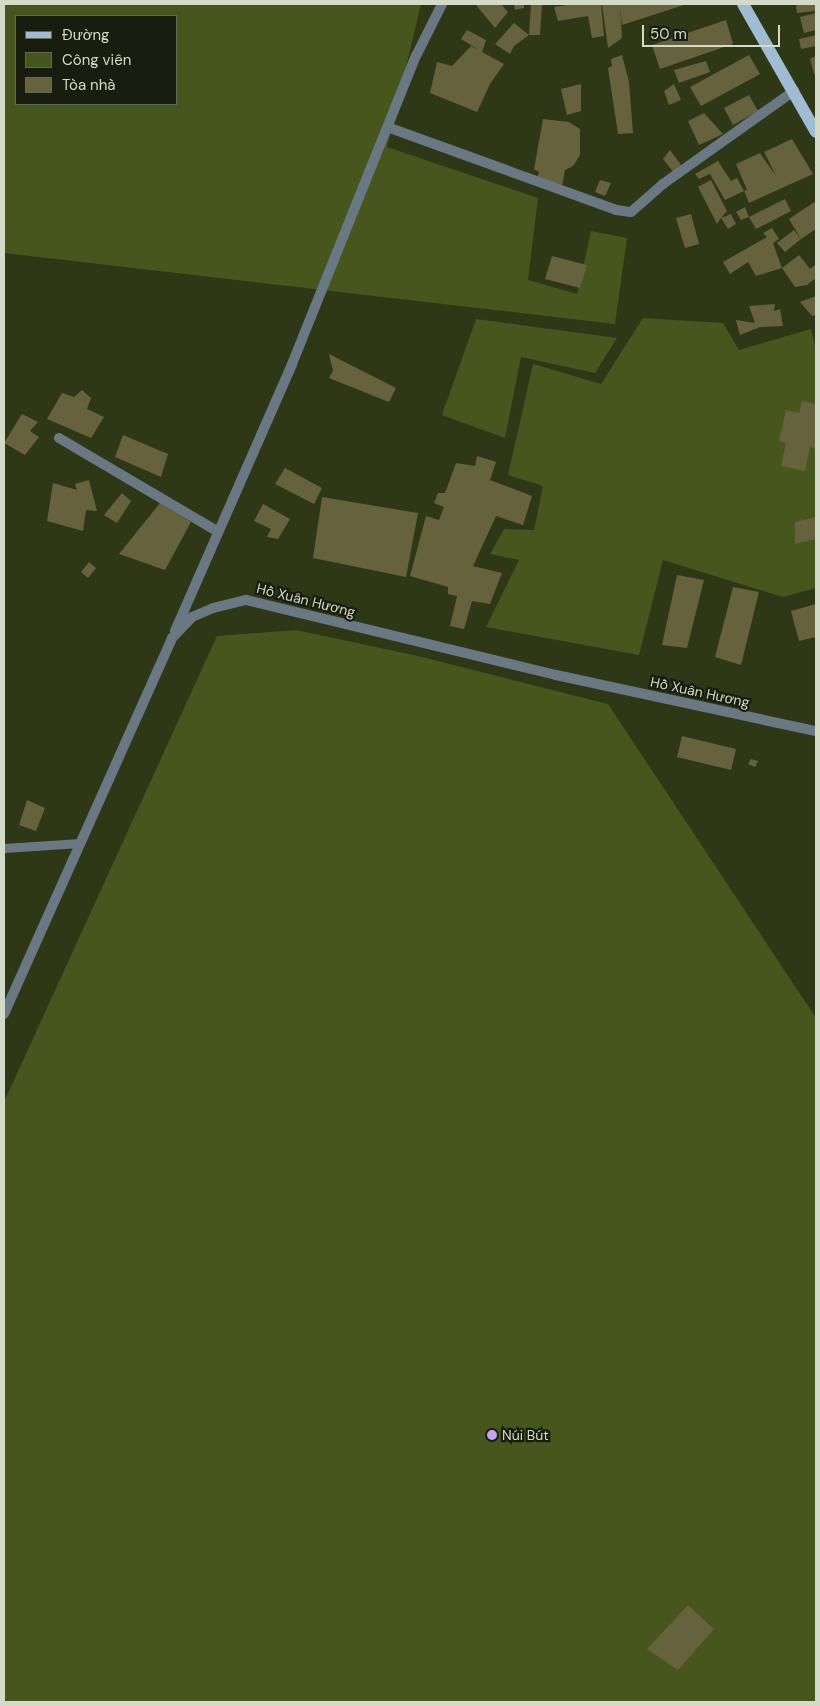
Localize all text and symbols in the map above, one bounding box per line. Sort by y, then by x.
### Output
legend [15,15,178,105]
scale bar [645,15,782,47]
text: 50 m [650,24,687,44]
text: Đường [62,25,110,45]
text: Công viên [62,50,131,70]
text: Tòa nhà [62,75,116,95]
street label: Hồ Xuân Hương [255,580,357,620]
street label: Hồ Xuân Hương [649,673,751,711]
place label: Núi Bút [502,1427,549,1443]
marker: Núi Bút [486,1429,498,1441]

